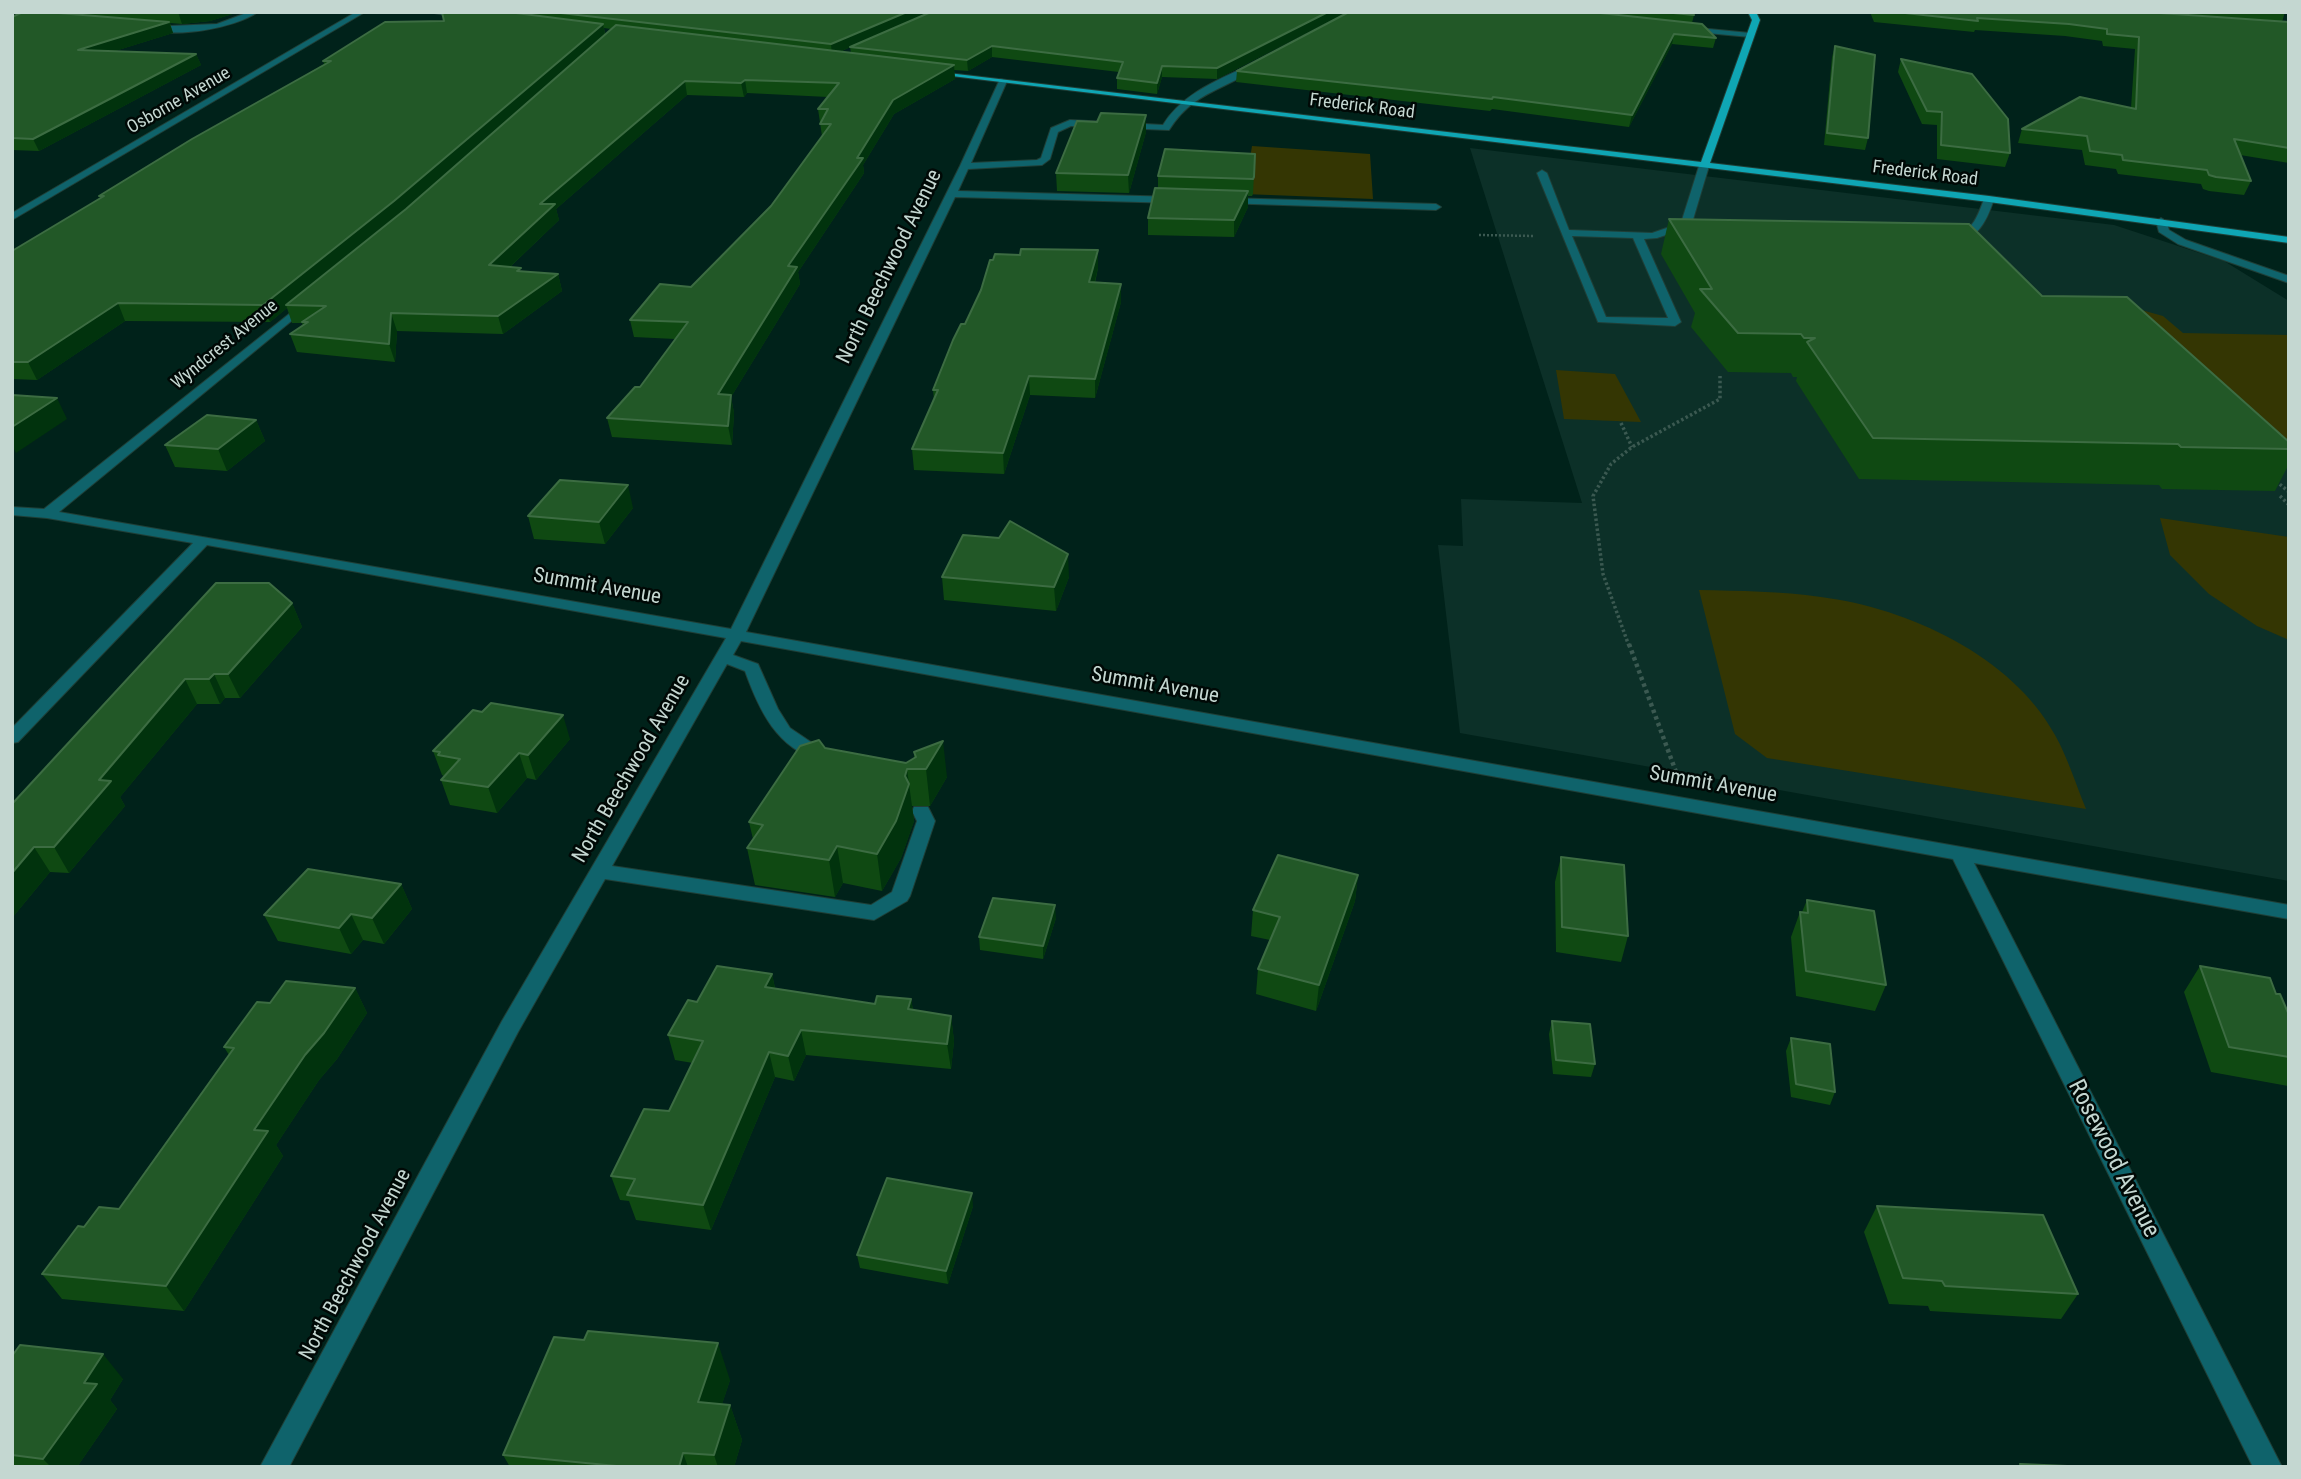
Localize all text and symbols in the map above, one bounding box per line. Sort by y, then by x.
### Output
street label: Osborne Avenue [124,63,234,139]
street label: Frederick Road [1308,90,1416,124]
street label: Frederick Road [1871,157,1979,191]
street label: North Beechwood Avenue [832,166,948,368]
street label: Wyndcrest Avenue [168,296,282,394]
street label: Summit Avenue [531,563,663,611]
street label: Summit Avenue [1089,662,1221,710]
street label: North Beechwood Avenue [568,670,696,868]
street label: Summit Avenue [1647,761,1779,809]
street label: Rosewood Avenue [2061,1075,2165,1243]
street label: North Beechwood Avenue [295,1165,417,1365]

